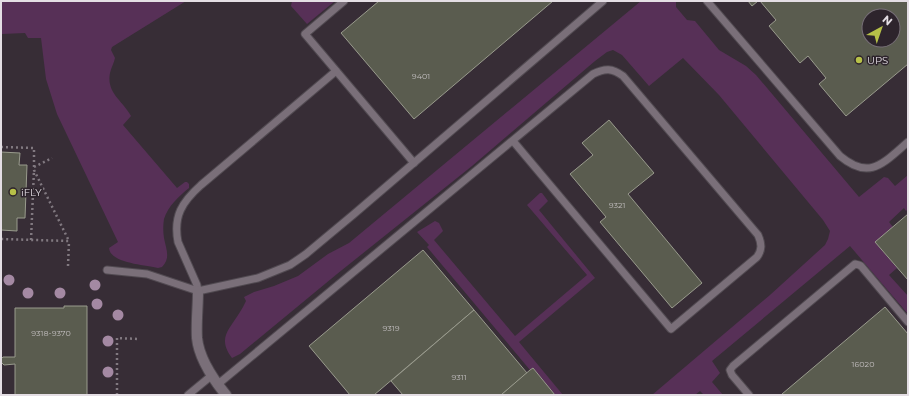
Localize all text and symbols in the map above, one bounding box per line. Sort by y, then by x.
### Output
north arrow [861,8,901,48]
text: N [880,12,895,29]
place label: UPS [867,54,888,67]
marker: UPS [854,55,864,65]
house number: 9401 [412,71,430,81]
place label: iFLY [21,186,42,199]
marker: iFLY [8,187,18,197]
house number: 9321 [609,200,625,210]
house number: 9319 [382,323,400,333]
house number: 9318-9370 [31,328,71,338]
house number: 16020 [852,359,874,369]
house number: 9311 [451,372,467,382]

